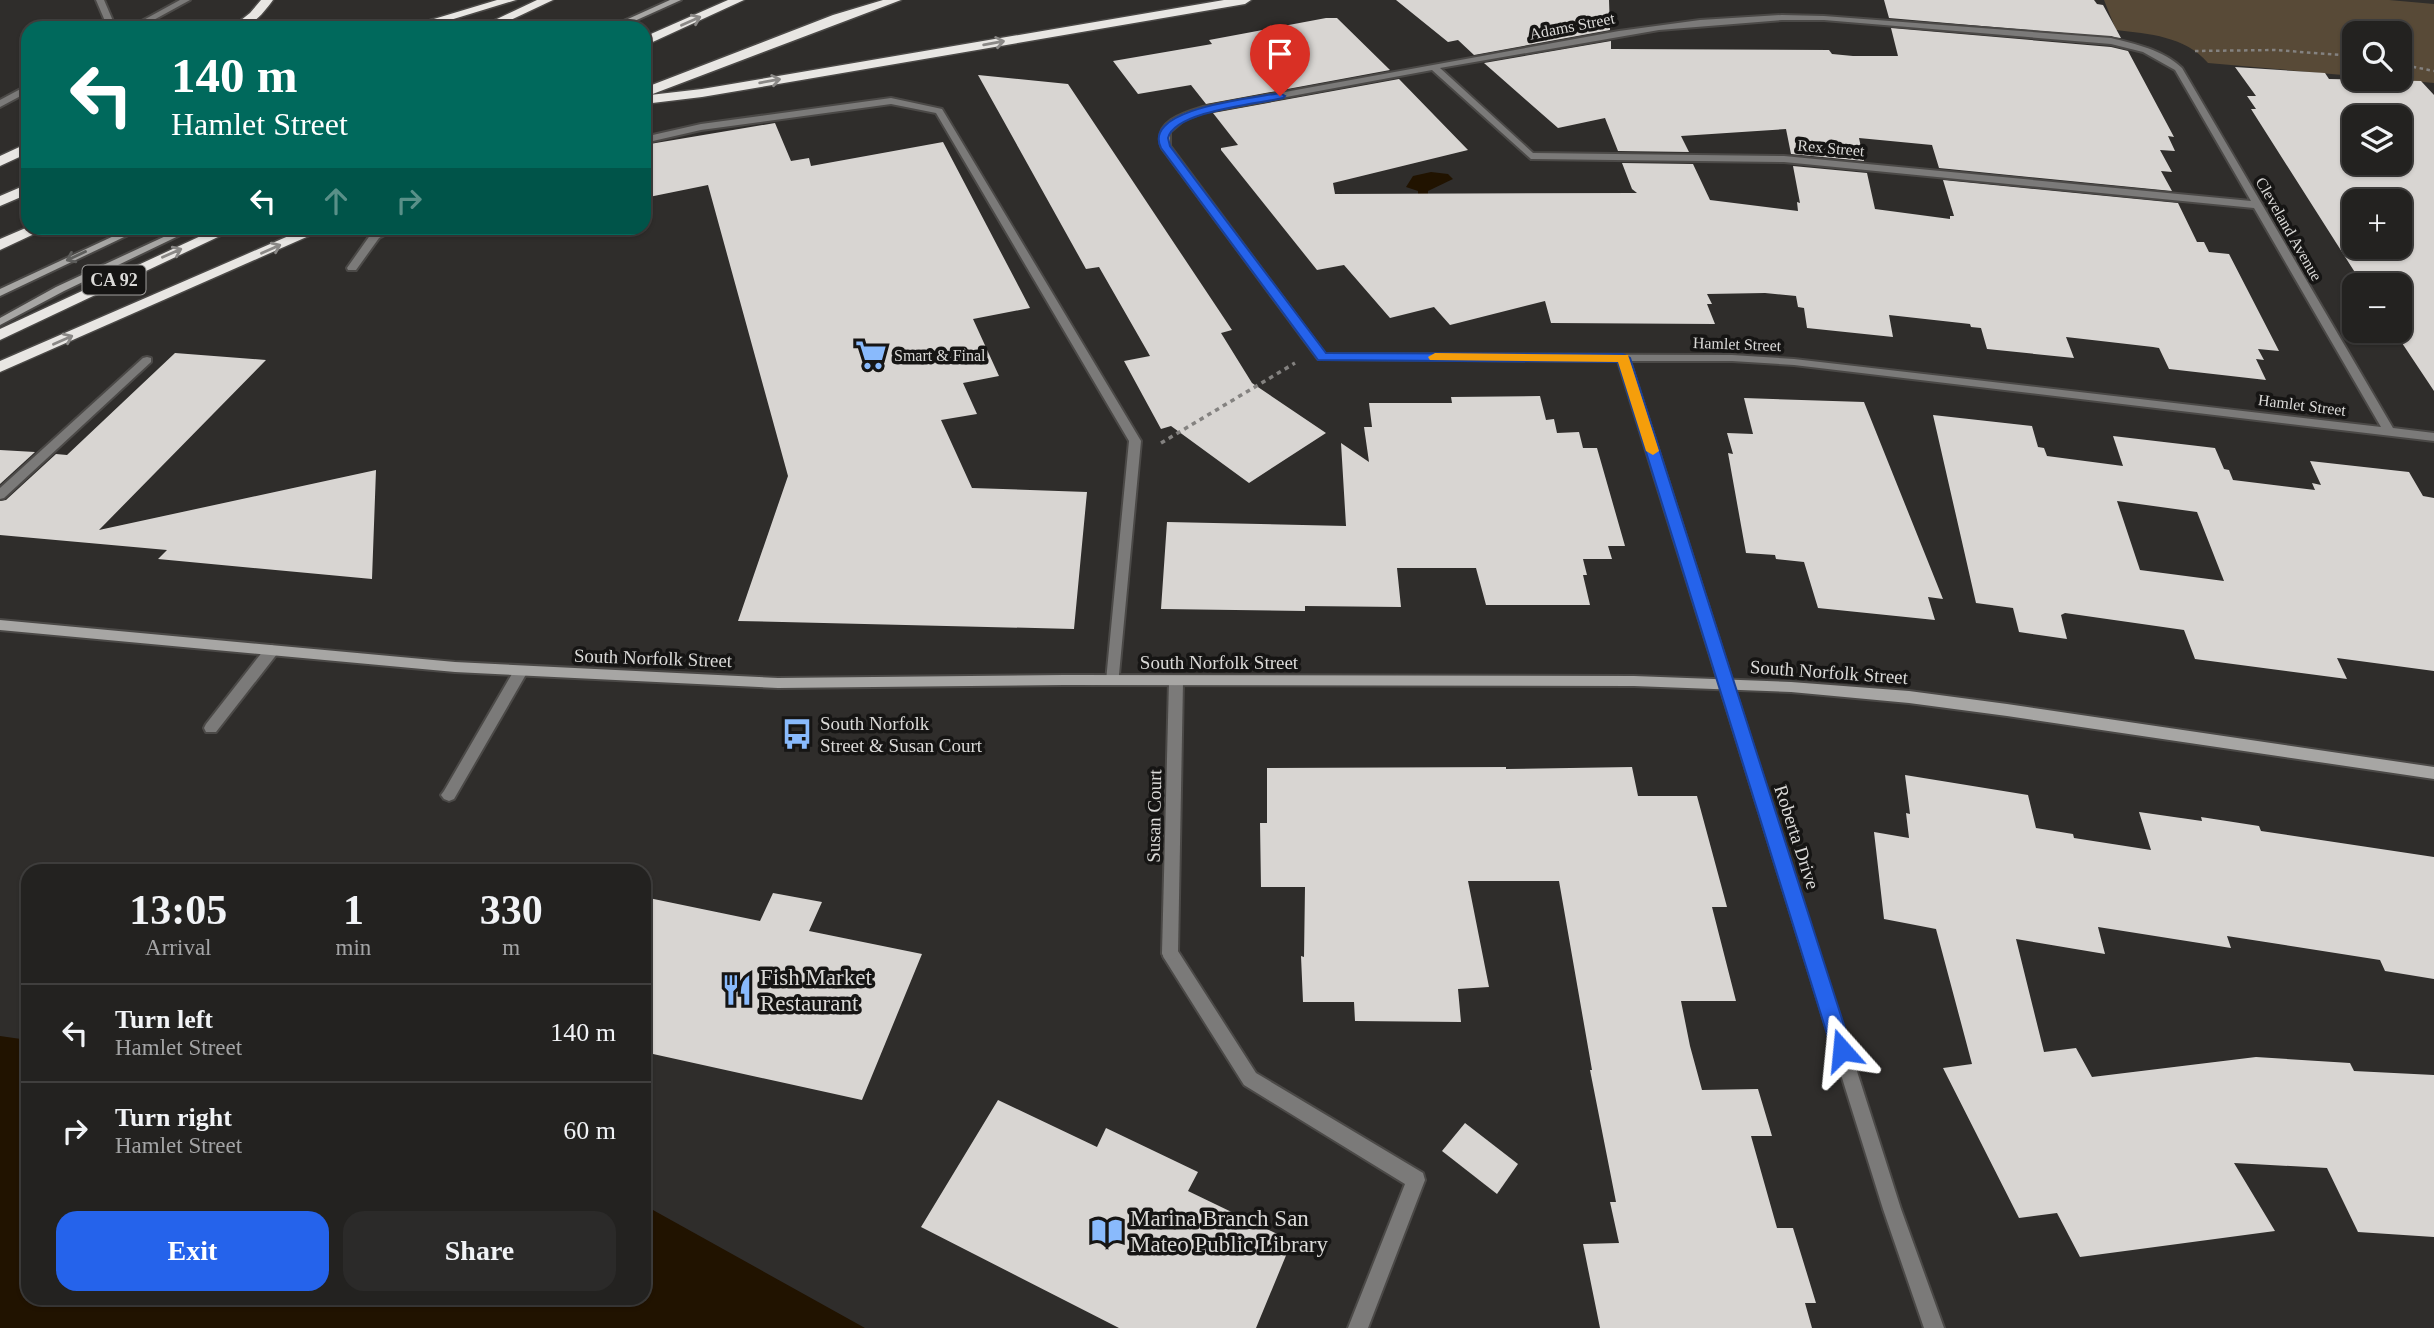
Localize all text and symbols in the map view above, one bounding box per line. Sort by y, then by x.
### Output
street label: Adams Street [1528,9,1617,43]
one-way arrow [680,14,701,27]
map controls [2342,21,2412,343]
button: search [2342,21,2412,91]
pin [1250,24,1310,96]
icon: arrive [1261,35,1299,73]
one-way arrow [982,36,1005,49]
text: 140 m [171,48,298,103]
icon: left [56,49,147,140]
one-way arrow [758,74,780,87]
button: layers [2342,105,2412,175]
text: Hamlet Street [171,106,348,142]
street label: Rex Street [1797,137,1866,159]
street label: Cleveland Avenue [2252,174,2326,284]
icon: left [244,182,282,220]
icon: ahead [317,182,355,220]
icon: right [390,182,428,220]
button: + [2342,189,2412,259]
one-way arrow [260,242,281,255]
one-way arrow [161,246,183,259]
one-way arrow [66,250,87,264]
road number: CA 92 [82,266,146,294]
button: − [2342,273,2412,343]
one-way arrow [51,333,73,346]
street label: Hamlet Street [1693,334,1782,354]
supermarket icon: Smart & Final [854,338,888,372]
place label: Smart & Final [894,347,986,364]
street label: Hamlet Street [2257,391,2347,419]
street label: South Norfolk Street [574,645,733,671]
street label: South Norfolk Street [1140,652,1299,673]
street label: South Norfolk Street [1749,656,1909,688]
place label: South Norfolk Street & Susan Court [820,713,983,756]
bus stop icon: South Norfolk Street & Susan Court [780,717,814,751]
street label: Susan Court [1143,768,1165,863]
street label: Roberta Drive [1770,782,1824,892]
text: 13:05 [129,887,227,933]
text: 1 [343,887,364,933]
text: 330 [480,887,543,933]
text: Arrival [145,935,212,960]
text: min [336,935,371,960]
text: m [502,935,520,960]
place label: Fish Market Restaurant [760,965,872,1016]
restaurant icon: Fish Market Restaurant [720,973,754,1007]
text: Turn left [115,1005,213,1034]
position arrow [1805,1013,1879,1087]
icon: left [56,1014,94,1052]
text: 140 m [550,1018,616,1047]
text: Hamlet Street [115,1035,242,1060]
text: Turn right [115,1103,232,1132]
icon: right [56,1112,94,1150]
text: 60 m [563,1116,616,1145]
text: Hamlet Street [115,1133,242,1158]
place label: Marina Branch San Mateo Public Library [1130,1206,1329,1257]
button: Exit [56,1211,329,1291]
button: Share [343,1211,616,1291]
library icon: Marina Branch San Mateo Public Library [1090,1214,1124,1248]

